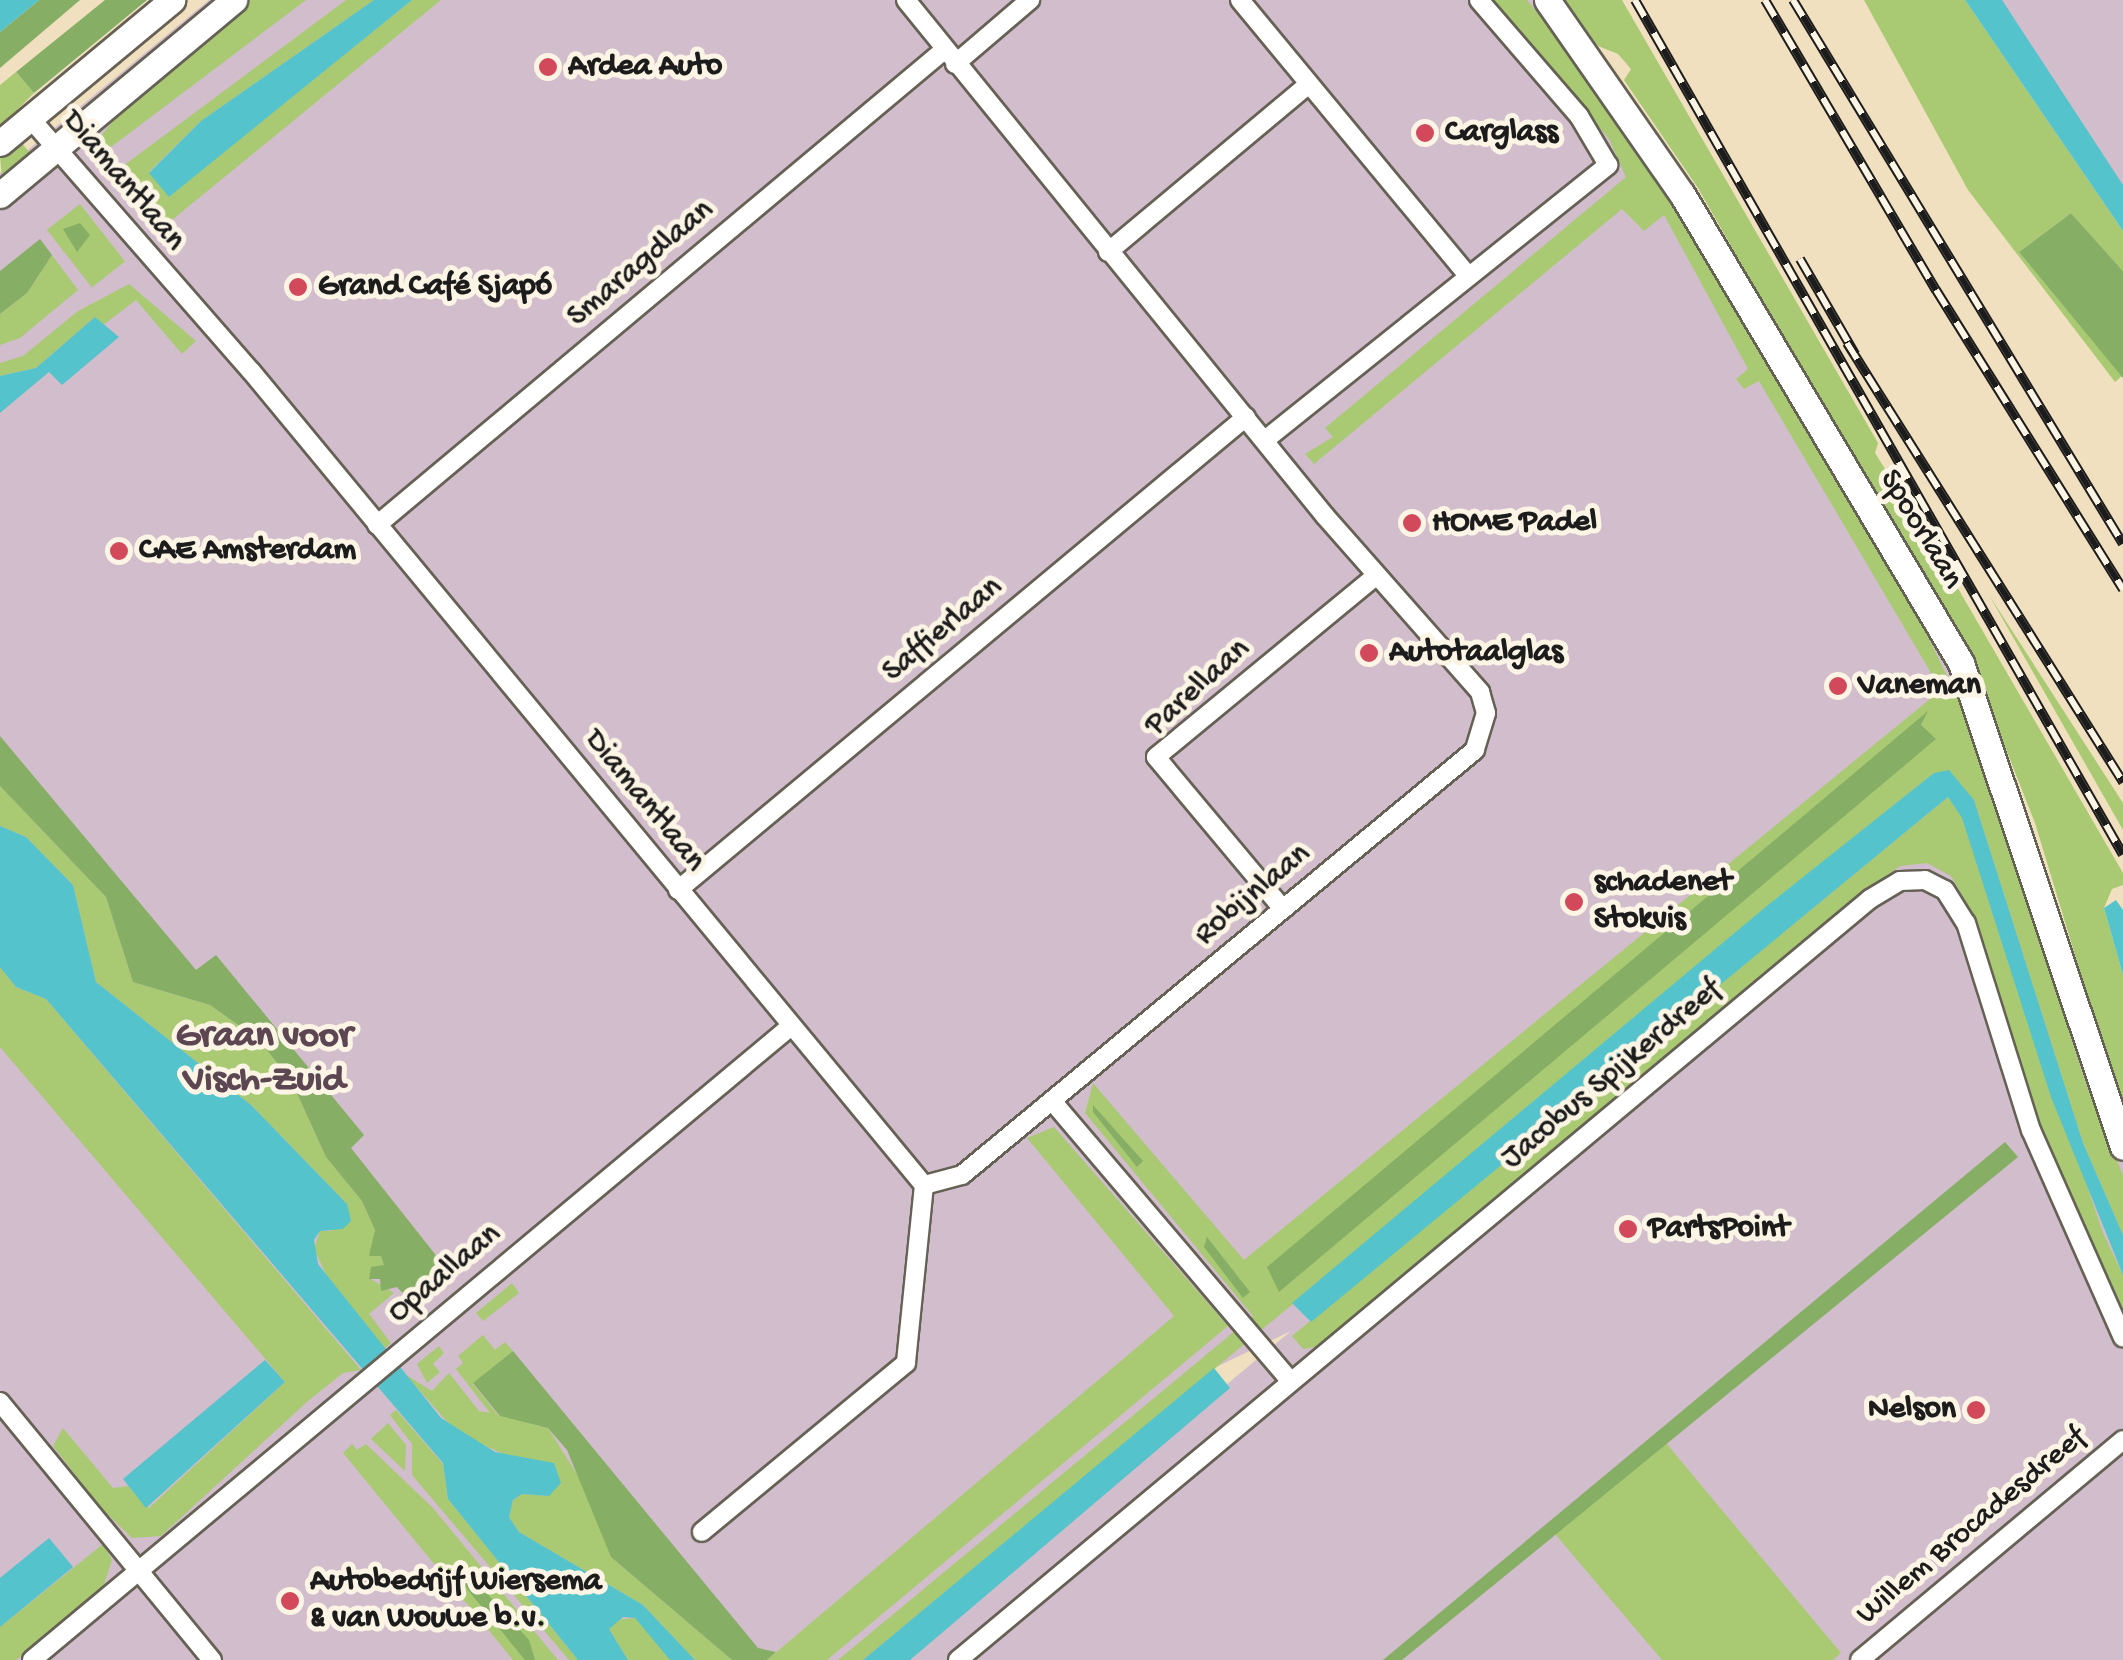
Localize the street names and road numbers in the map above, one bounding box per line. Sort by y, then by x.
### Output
street label: Diamantlaan [53,103,193,259]
street label: Smaragdlaan [560,192,722,336]
street label: Spoorlaan [1869,463,1971,597]
street label: Saffierlaan [875,569,1011,691]
street label: Parellaan [1138,631,1258,745]
street label: Diamantlaan [575,722,713,880]
street label: Robijnlaan [1187,835,1319,955]
street label: Jacobus Spijkerdreef [1494,972,1730,1178]
street label: Opaallaan [381,1216,509,1332]
street label: Willem Brocadesdreef [1849,1420,2095,1634]

